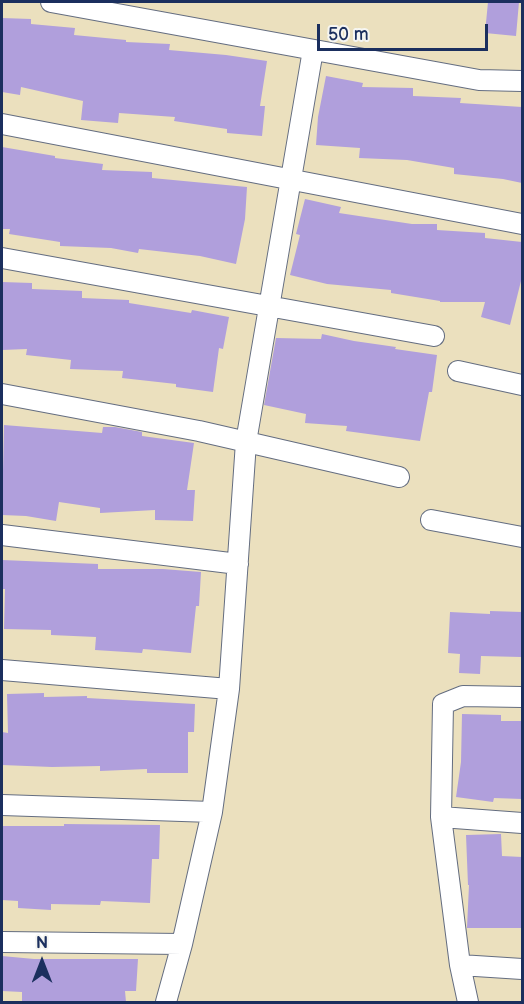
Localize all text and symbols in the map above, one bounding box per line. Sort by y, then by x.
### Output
scale bar [320,12,491,50]
text: 50 m [328,24,369,45]
north arrow [12,932,72,992]
text: N [36,934,48,953]

